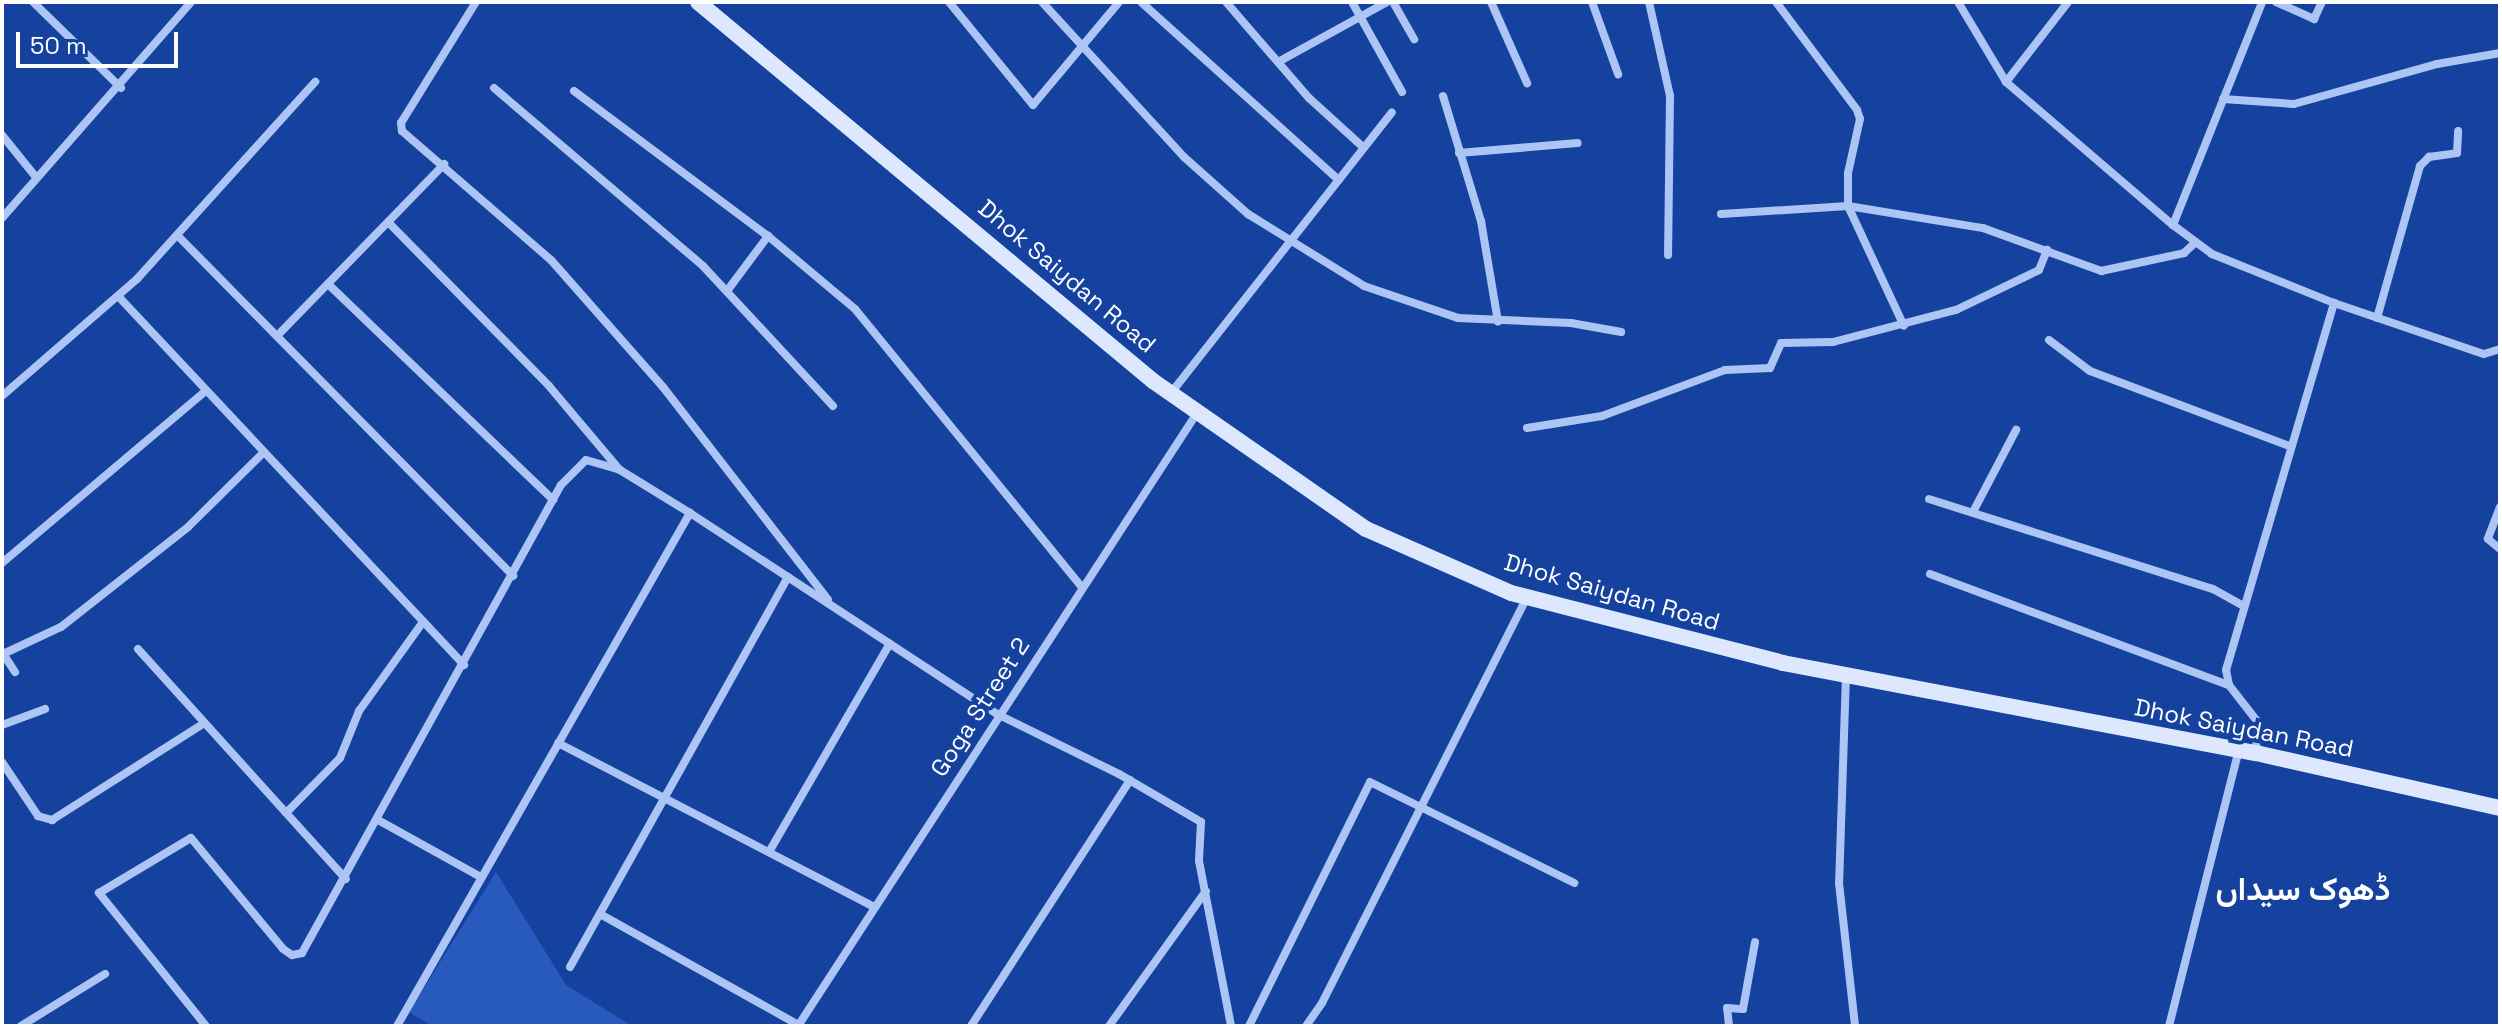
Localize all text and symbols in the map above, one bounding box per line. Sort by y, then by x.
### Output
scale bar [20,16,182,66]
text: 50 m [30,30,87,61]
street label: Dhok Saiydan Road [972,193,1162,359]
street label: Dhok Saiydan Road [1501,547,1723,637]
street label: Goga Street 2 [924,632,1036,782]
street label: Dhok Saiydan Road [2132,693,2356,763]
district label: ڈھوک سیداں [2216,870,2390,908]

